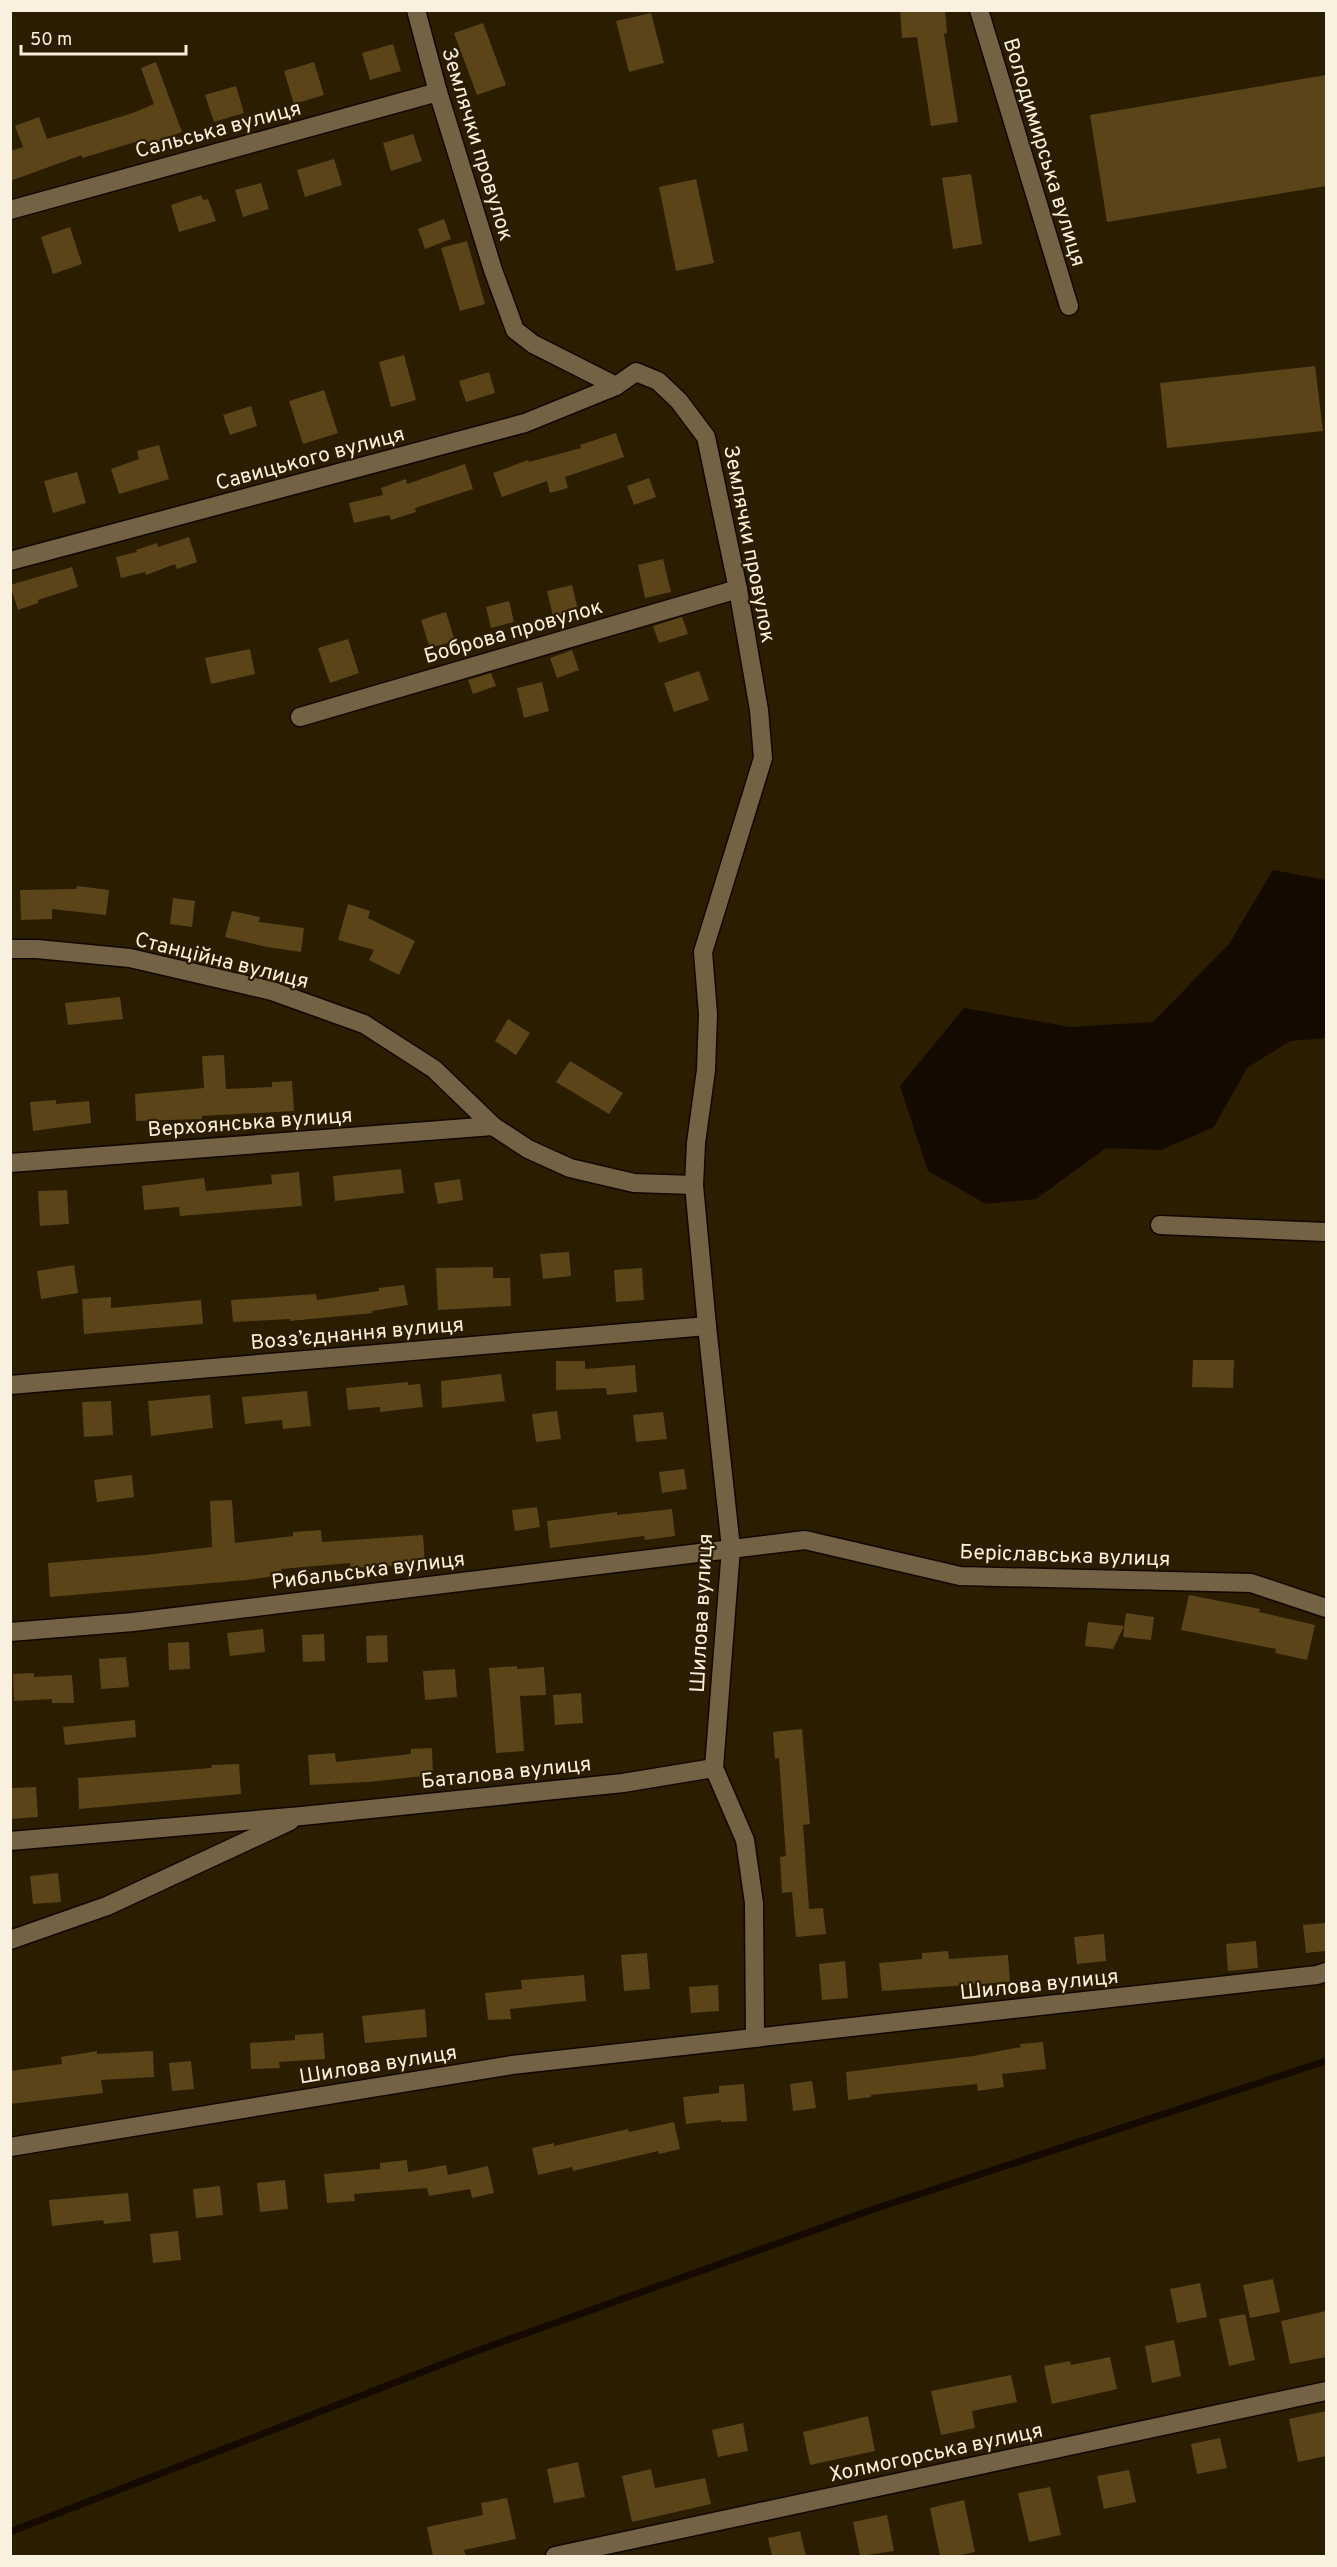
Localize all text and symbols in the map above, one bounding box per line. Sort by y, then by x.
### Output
scale bar [21,18,186,56]
text: 50 m [30,29,72,52]
street label: Володимирська вулиця [996,35,1091,270]
street label: Землячки провулок [434,45,519,244]
street label: Сальська вулиця [132,95,304,166]
street label: Савицького вулиця [213,421,408,498]
street label: Землячки провулок [716,443,781,645]
street label: Боброва провулок [421,594,606,671]
street label: Станційна вулиця [132,927,311,996]
street label: Верхоянська вулиця [147,1103,354,1144]
street label: Возз’єднання вулиця [249,1312,465,1357]
street label: Шилова вулиця [685,1533,720,1693]
street label: Беріславська вулиця [959,1539,1171,1574]
street label: Рибальська вулиця [270,1546,467,1597]
street label: Баталова вулиця [420,1751,593,1796]
street label: Шилова вулиця [958,1964,1120,2007]
street label: Шилова вулиця [297,2040,459,2091]
street label: Холмогорська вулиця [827,2418,1046,2489]

